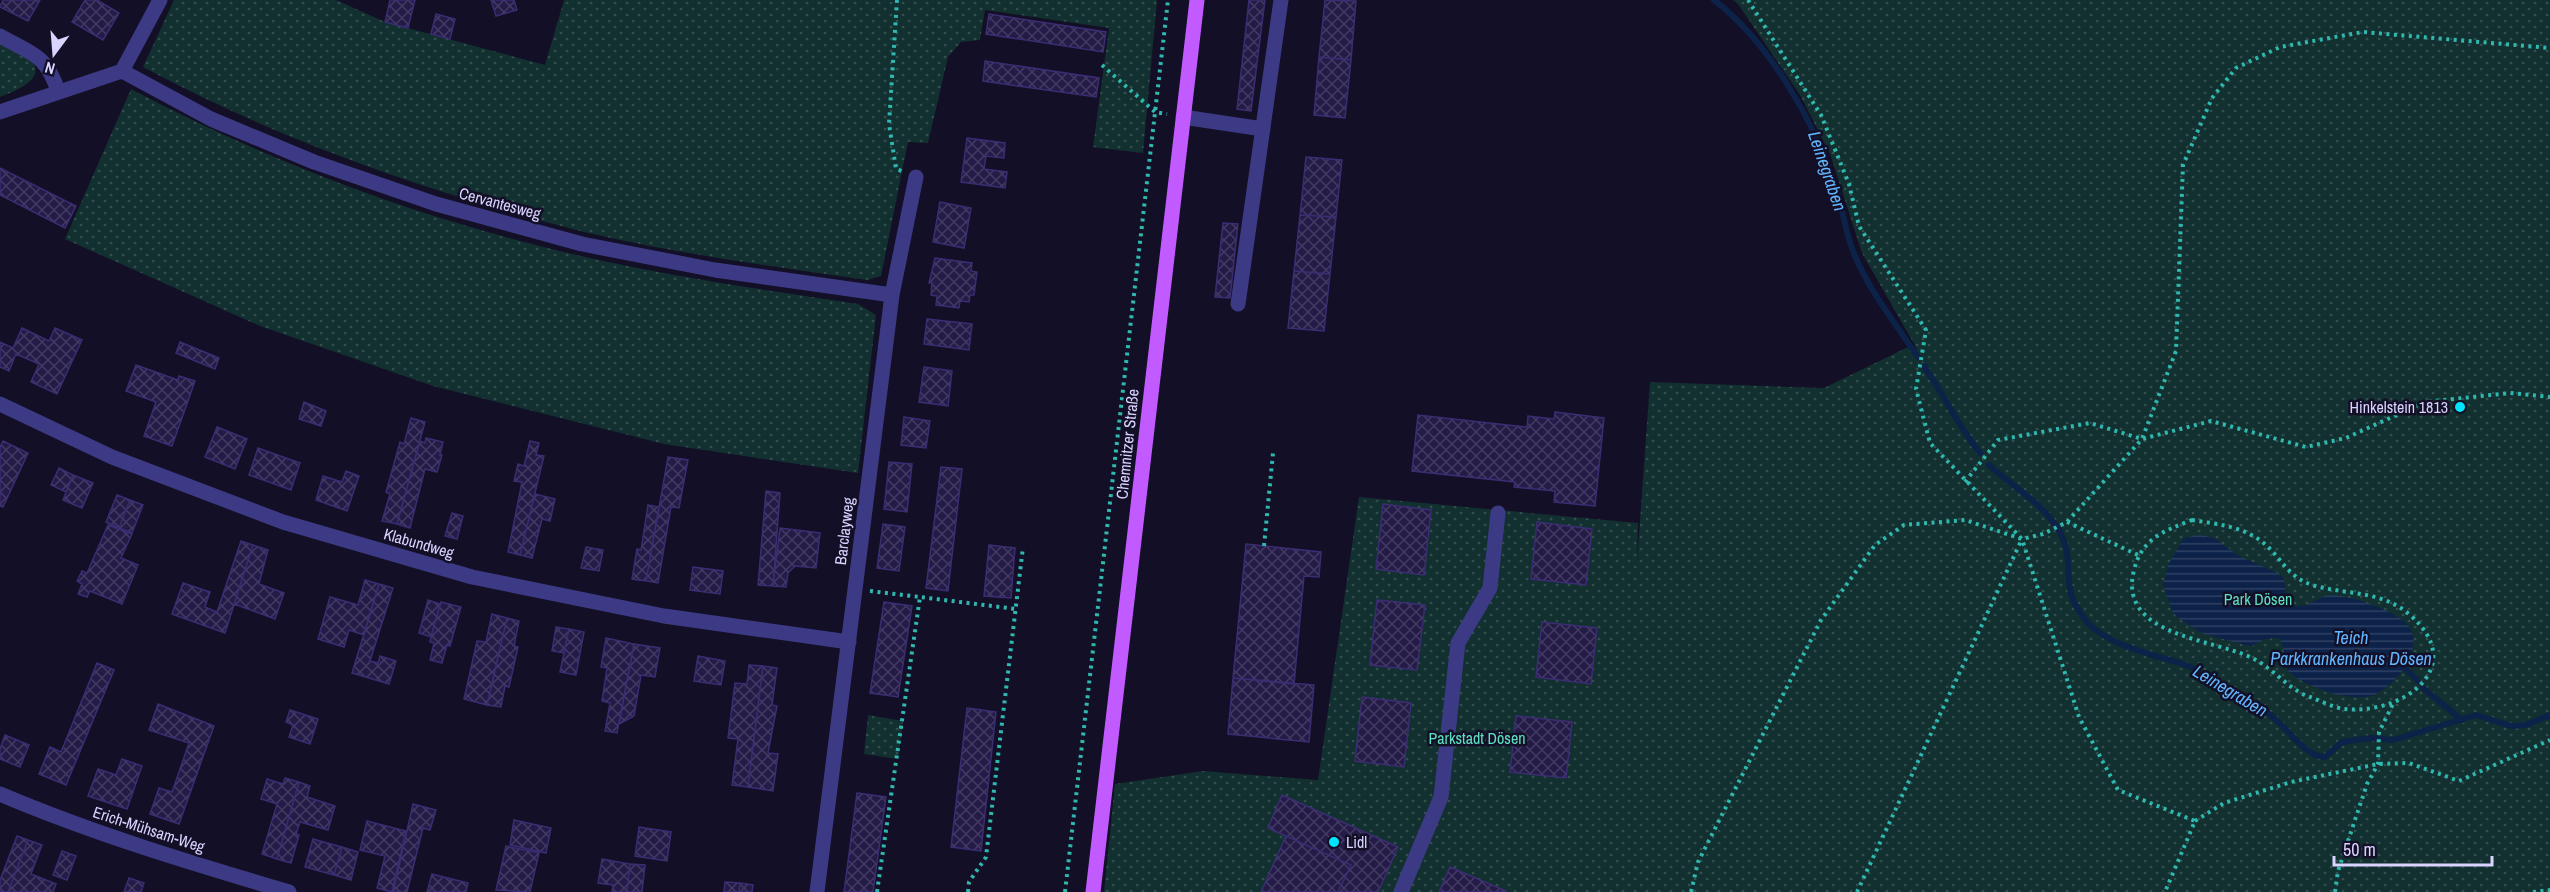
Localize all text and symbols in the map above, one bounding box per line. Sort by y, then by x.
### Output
north arrow [24,24,84,84]
text: N [42,57,57,80]
water label: Leinegraben [1802,128,1853,214]
street label: Cervantesweg [457,182,544,225]
street label: Chemnitzer Straße [1110,388,1144,500]
place label: Hinkelstein 1813 [2350,396,2448,418]
marker: Hinkelstein 1813 [2453,400,2467,414]
street label: Barclayweg [829,495,859,566]
street label: Klabundweg [381,522,457,564]
park label: Park Dösen [2224,588,2292,610]
water label: Teich Parkkrankenhaus Dösen [2270,625,2432,671]
water label: Leinegraben [2188,659,2272,723]
park label: Parkstadt Dösen [1429,727,1526,749]
street label: Erich-Mühsam-Weg [90,801,208,858]
scale bar [2334,829,2492,867]
place label: Lidl [1346,831,1367,853]
marker: Lidl [1327,835,1341,849]
text: 50 m [2343,837,2376,862]

